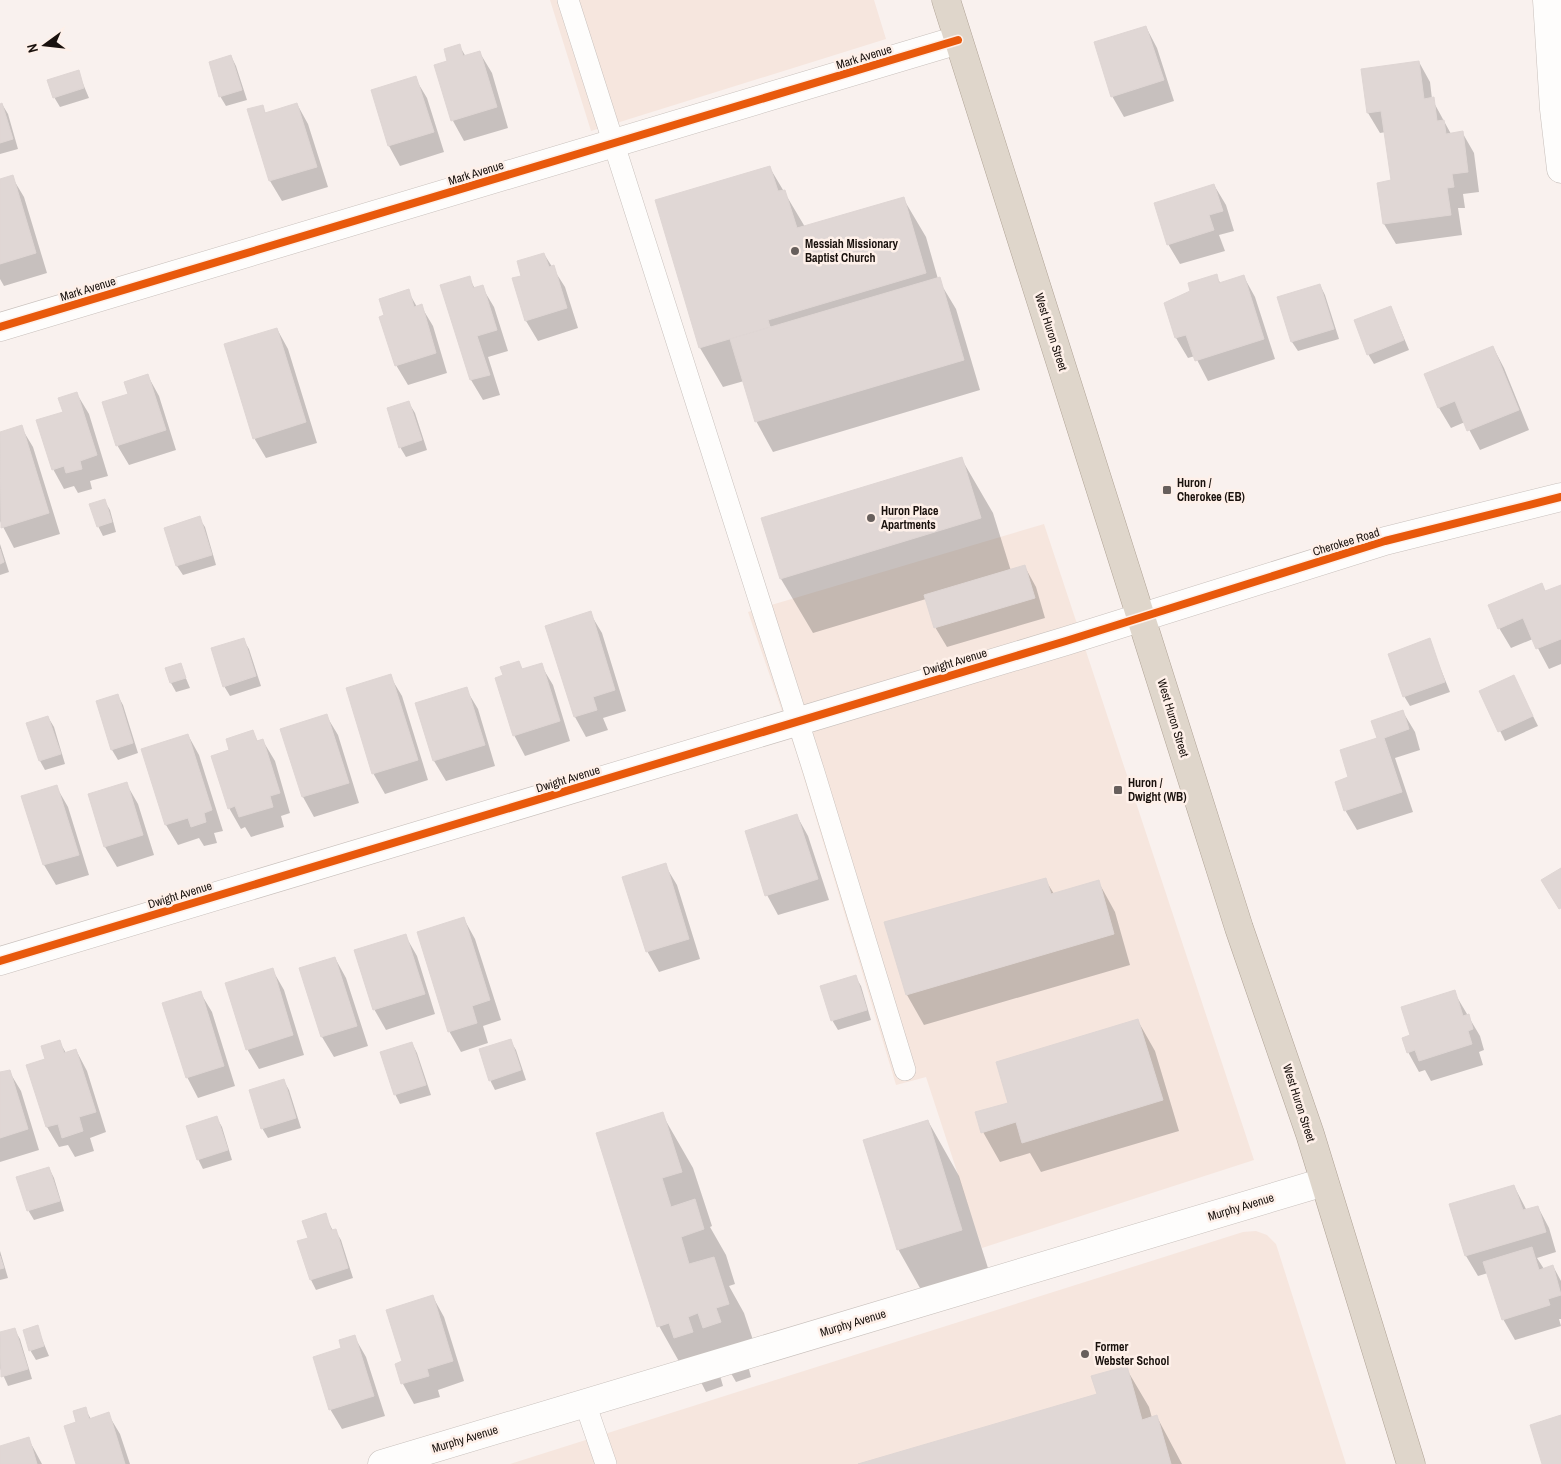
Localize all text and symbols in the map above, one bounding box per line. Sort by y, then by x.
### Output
north arrow [20,20,70,70]
street label: Mark Avenue [834,41,894,73]
text: N [23,42,42,55]
street label: Mark Avenue [446,157,506,189]
place label: Messiah Missionary Baptist Church [805,236,899,266]
marker: Messiah Missionary Baptist Church [789,245,801,257]
street label: Mark Avenue [58,273,118,305]
street label: West Huron Street [1031,291,1071,373]
place label: Huron / Cherokee (EB) [1177,475,1245,505]
marker: Huron / Cherokee (EB) [1161,484,1173,496]
place label: Huron Place Apartments [881,503,939,533]
marker: Huron Place Apartments [865,512,877,524]
street label: Cherokee Road [1311,524,1381,560]
street label: Dwight Avenue [921,645,989,679]
street label: West Huron Street [1154,677,1193,759]
street label: Dwight Avenue [534,762,602,796]
place label: Huron / Dwight (WB) [1128,775,1186,805]
marker: Huron / Dwight (WB) [1112,784,1124,796]
street label: Dwight Avenue [146,878,214,912]
street label: West Huron Street [1279,1062,1319,1144]
street label: Murphy Avenue [1206,1189,1276,1225]
street label: Murphy Avenue [818,1305,888,1341]
place label: Former Webster School [1095,1339,1169,1369]
marker: Former Webster School [1079,1348,1091,1360]
street label: Murphy Avenue [430,1421,500,1457]

